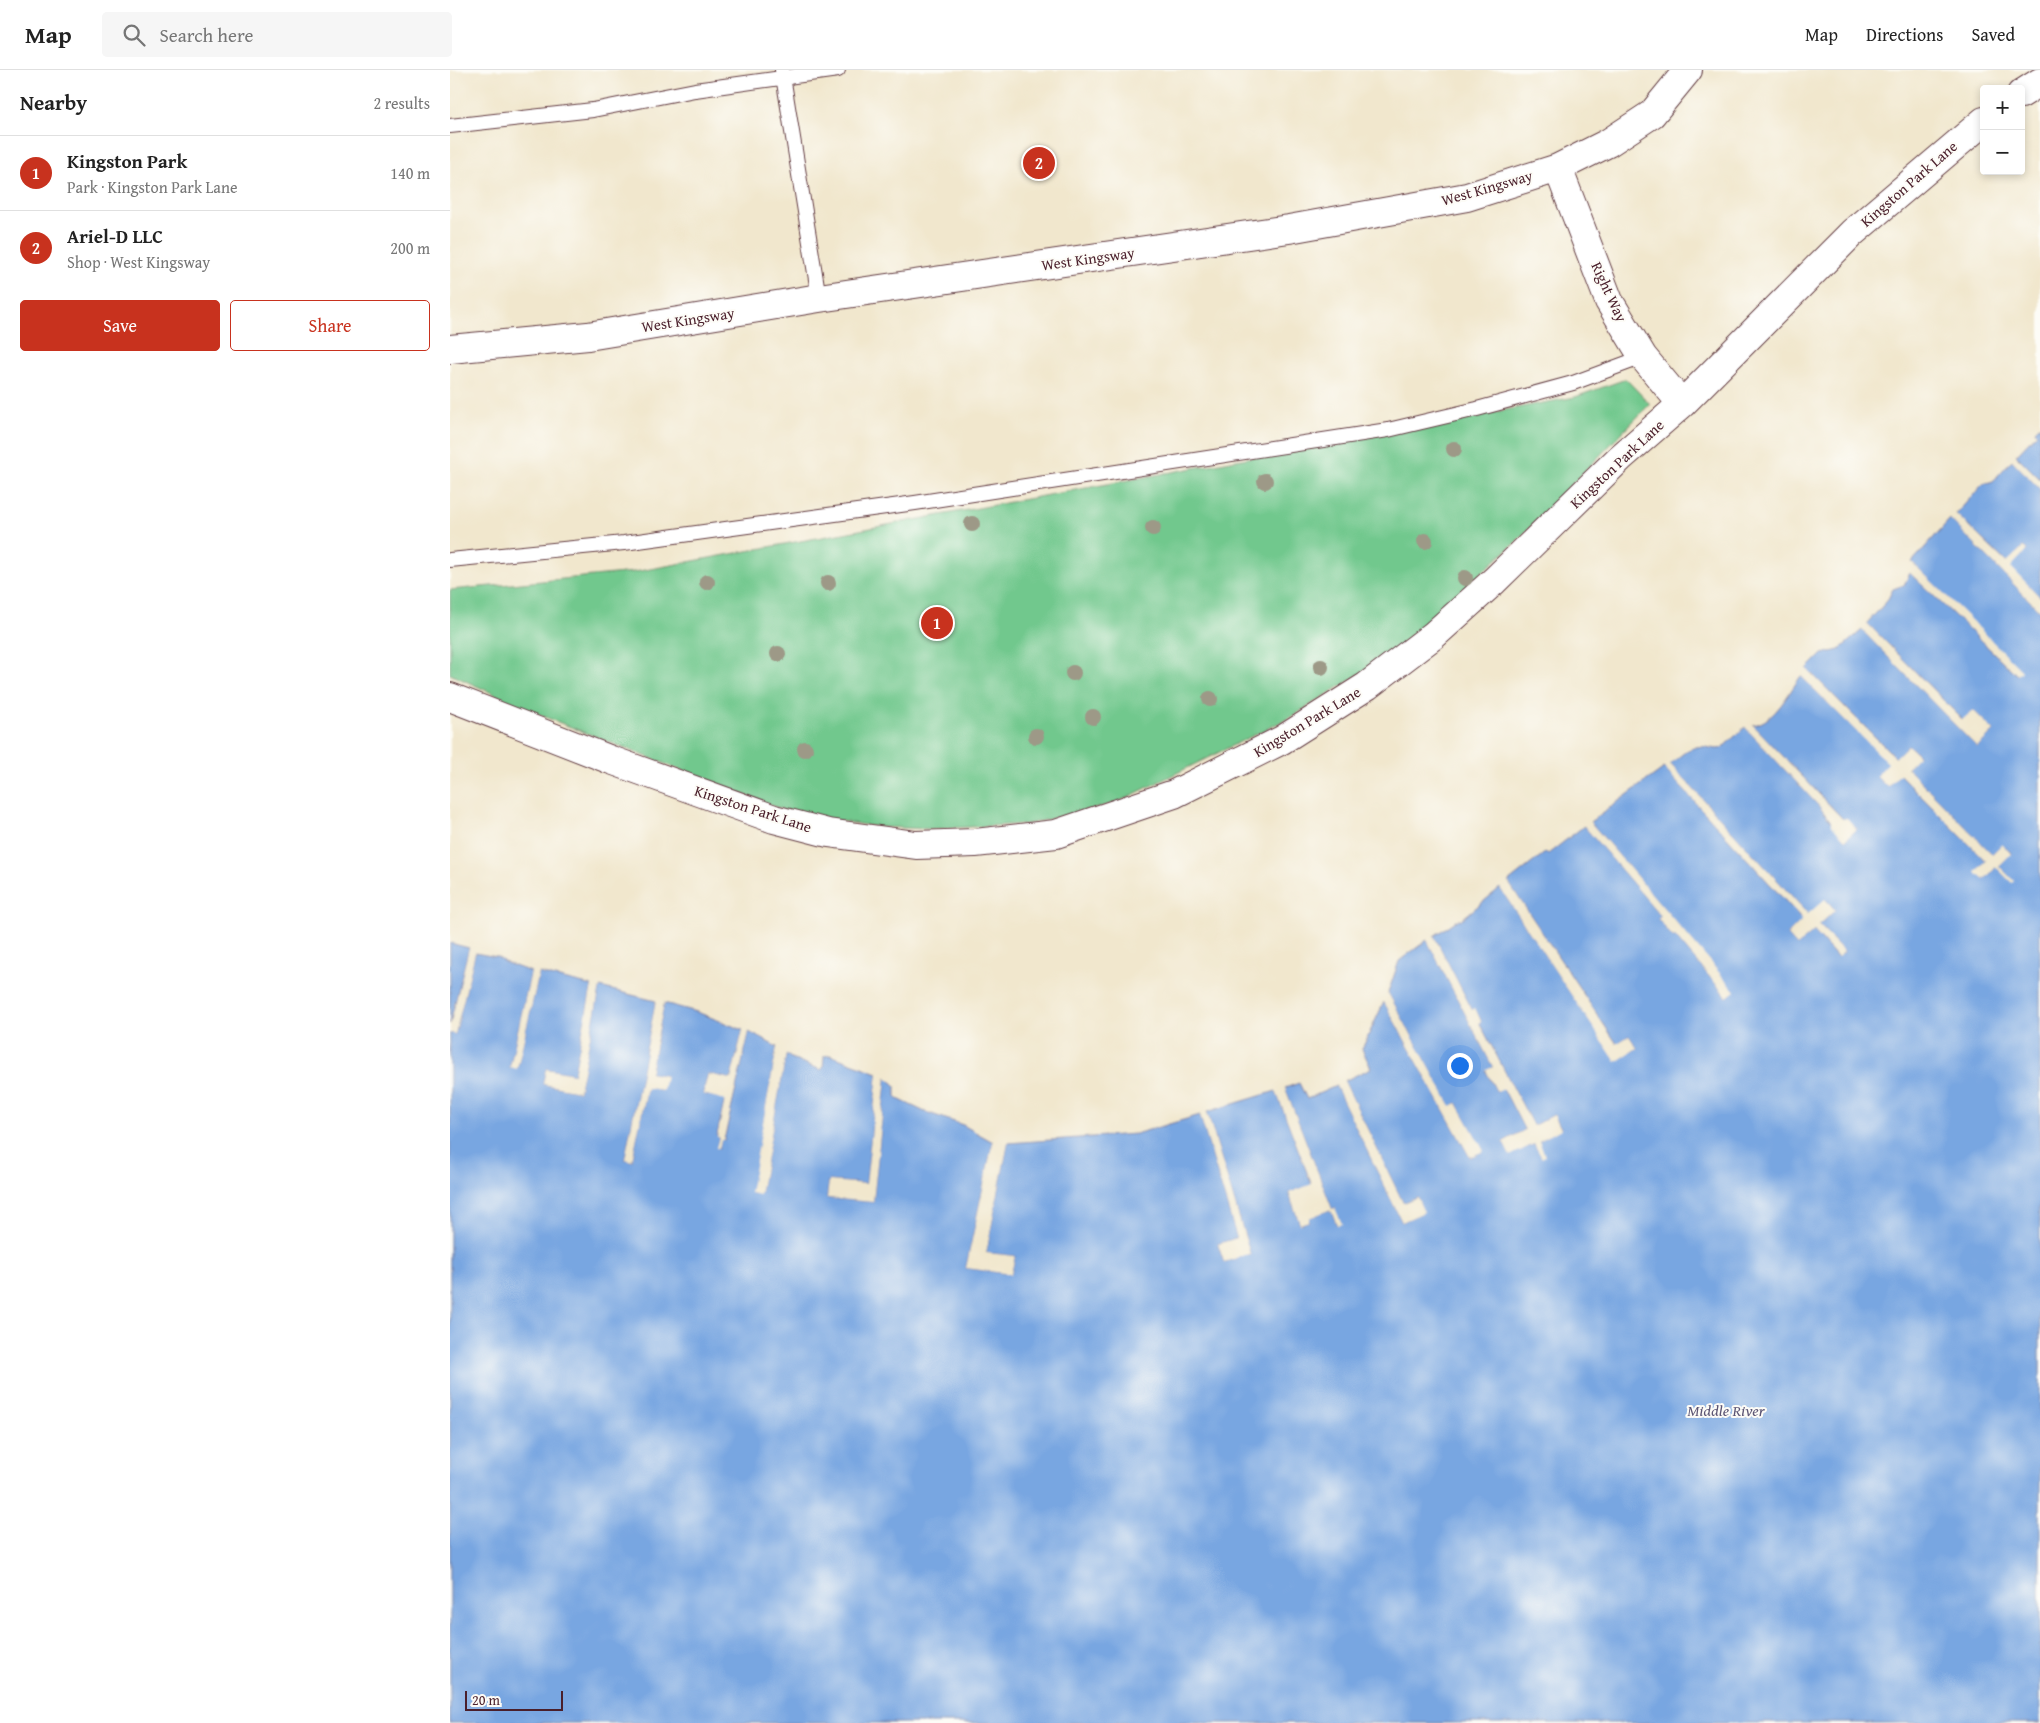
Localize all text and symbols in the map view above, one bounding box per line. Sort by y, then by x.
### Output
search box [102,12,452,57]
text: Map [25,17,72,52]
icon: search [120,21,148,49]
text: Search here [160,21,253,49]
text: Map [1805,21,1838,48]
text: Directions [1866,21,1943,48]
text: Saved [1971,21,2015,48]
map controls [1980,85,2025,175]
button: + [1980,85,2025,130]
text: Nearby [20,87,87,118]
text: 2 results [373,91,430,115]
button: − [1980,130,2025,175]
street label: Kingston Park Lane [1856,136,1961,231]
pin: 2 [1023,144,1055,182]
text: Kingston Park [67,147,187,175]
text: 1 [32,161,40,185]
text: 140 m [390,161,430,185]
street label: West Kingsway [1439,164,1535,211]
text: Park · Kingston Park Lane [67,175,237,199]
text: Ariel-D LLC [67,222,163,250]
text: 2 [32,236,40,260]
text: 200 m [390,236,430,260]
street label: West Kingsway [1040,242,1136,275]
text: Shop · West Kingsway [67,250,210,274]
street label: Right Way [1586,258,1633,326]
button: Save [20,300,220,351]
button: Share [230,300,430,351]
street label: West Kingsway [640,302,736,337]
street label: Kingston Park Lane [1565,414,1668,513]
pin: 1 [921,604,953,642]
street label: Kingston Park Lane [1249,681,1364,762]
street label: Kingston Park Lane [692,780,814,837]
your location [1447,1053,1473,1079]
water label: Middle River [1687,1398,1766,1422]
scale bar [465,1688,562,1711]
text: 20 m [472,1690,500,1710]

